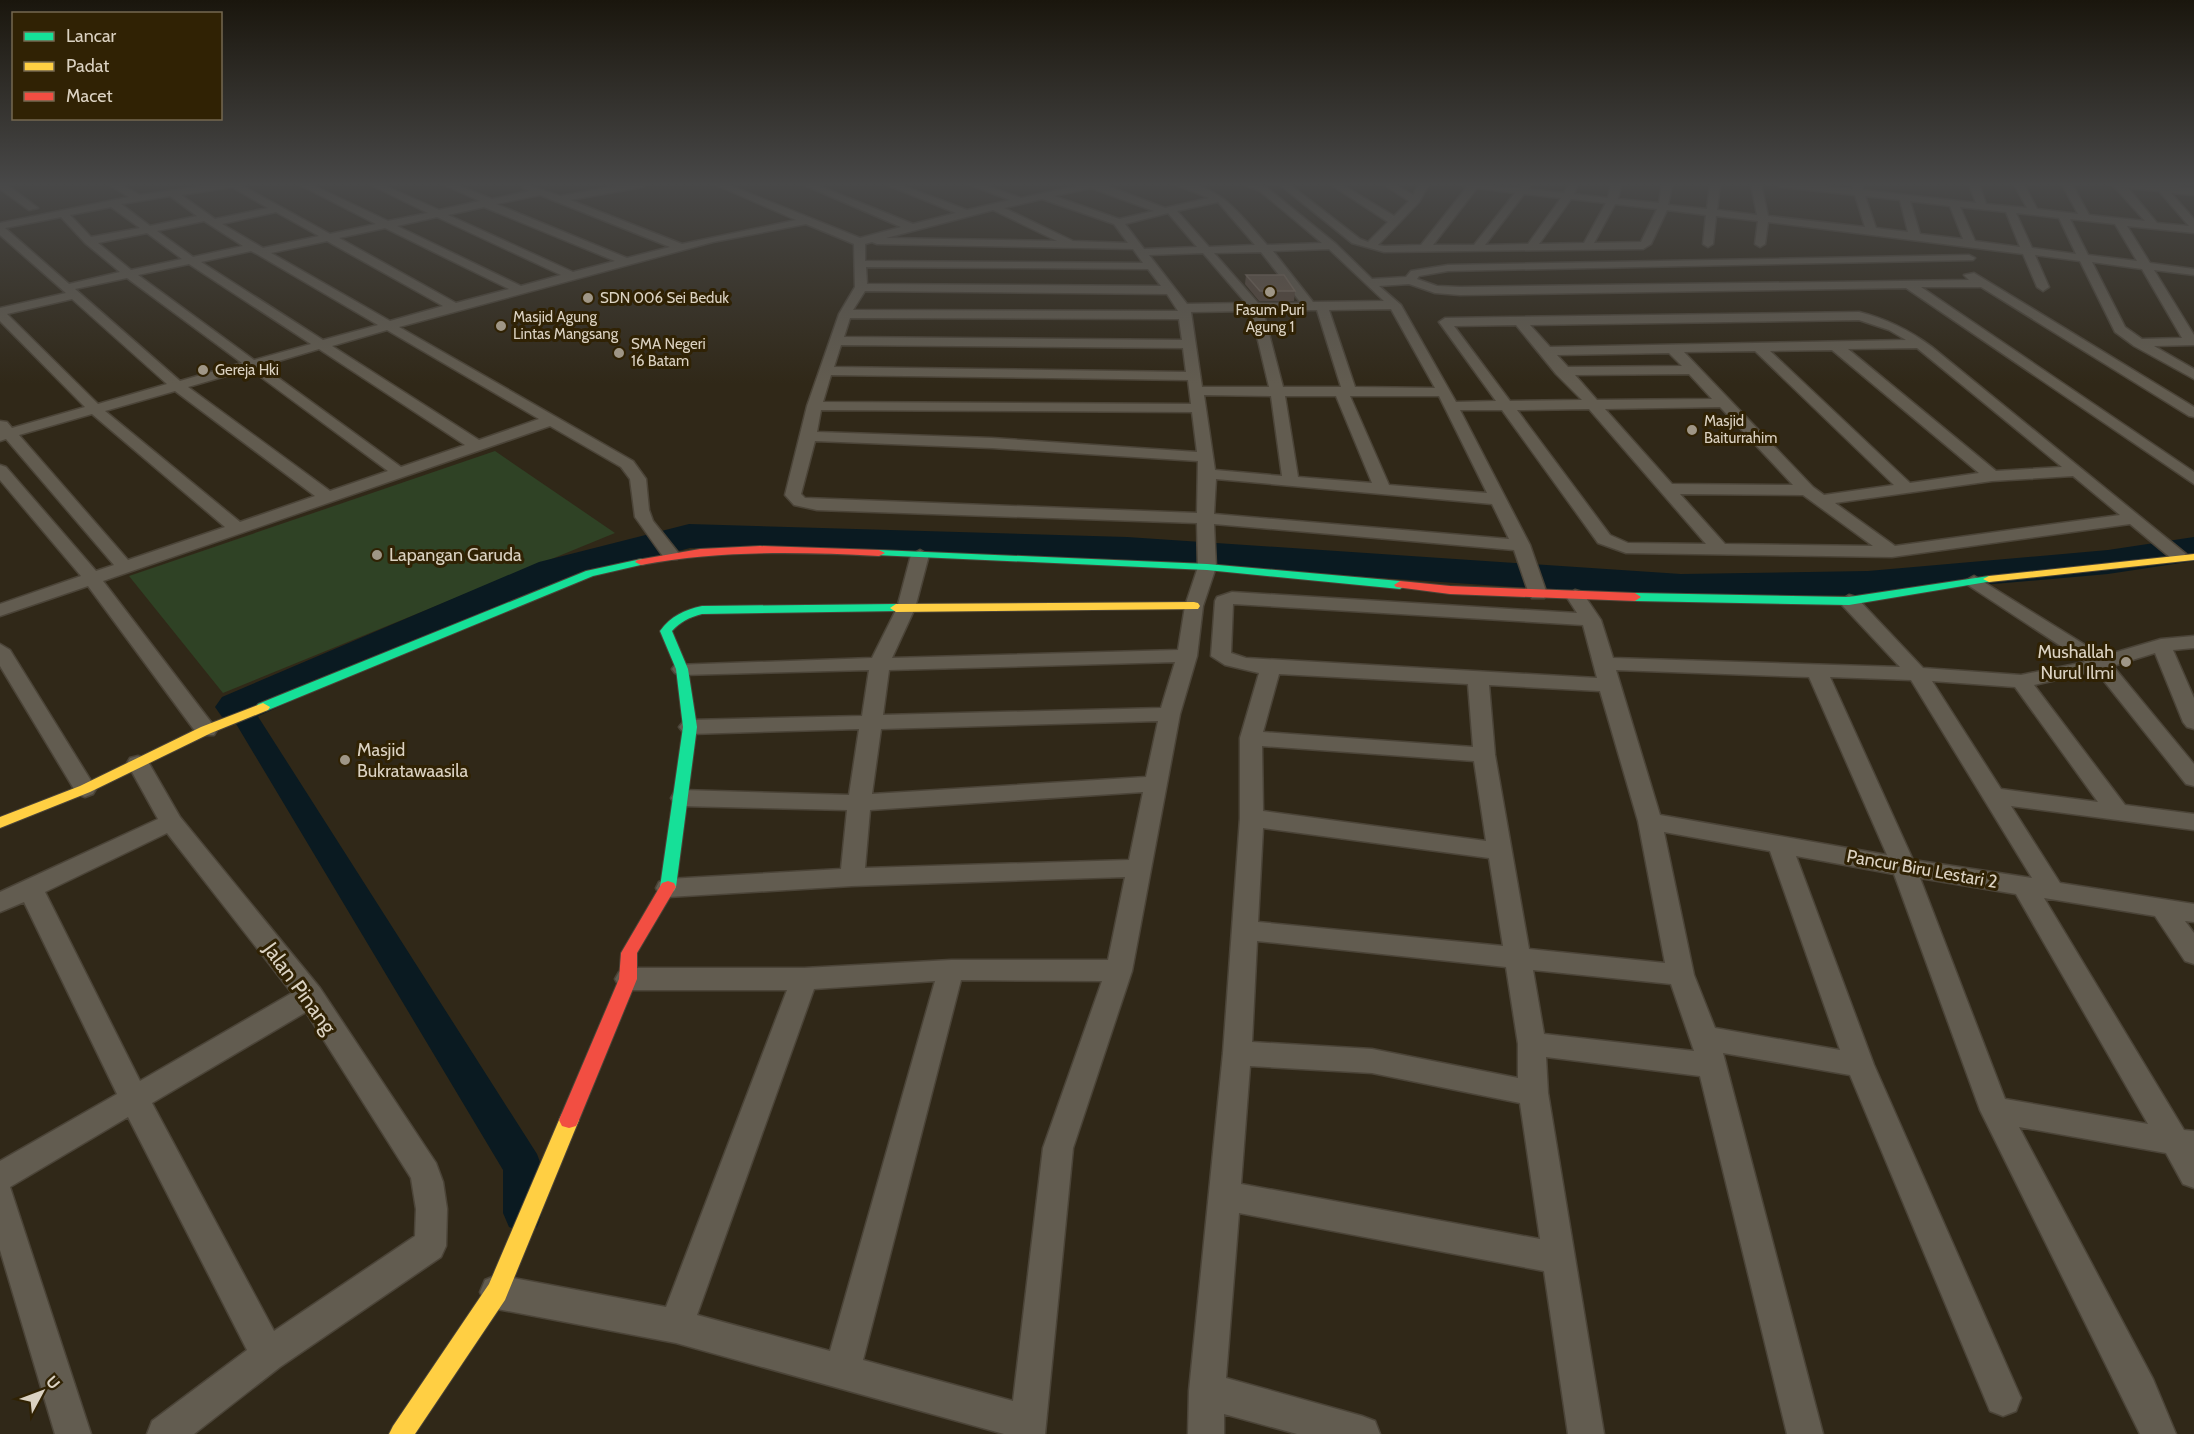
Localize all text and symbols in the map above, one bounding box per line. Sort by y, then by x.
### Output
legend [12,12,222,120]
text: Lancar [66,25,117,47]
text: Padat [66,55,109,77]
text: Macet [66,85,112,107]
marker: Fasum Puri Agung 1 [1263,285,1277,299]
place label: SDN 006 Sei Beduk [600,289,729,307]
marker: SDN 006 Sei Beduk [581,291,595,305]
place label: Fasum Puri Agung 1 [1235,301,1305,336]
place label: Masjid Agung Lintas Mangsang [513,308,619,343]
marker: Masjid Agung Lintas Mangsang [494,319,508,333]
place label: SMA Negeri 16 Batam [631,335,706,370]
marker: SMA Negeri 16 Batam [612,346,626,360]
place label: Gereja Hki [215,361,279,379]
marker: Gereja Hki [196,363,210,377]
place label: Masjid Baiturrahim [1704,412,1777,447]
marker: Masjid Baiturrahim [1685,423,1699,437]
place label: Lapangan Garuda [389,544,522,566]
marker: Lapangan Garuda [370,548,384,562]
place label: Mushallah Nurul Ilmi [2037,641,2114,684]
marker: Mushallah Nurul Ilmi [2119,655,2133,669]
place label: Masjid Bukratawaasila [357,739,468,782]
marker: Masjid Bukratawaasila [338,753,352,767]
street label: Pancur Biru Lestari 2 [1845,845,1999,893]
street label: Jalan Pinang [258,937,342,1039]
north arrow [12,1362,72,1422]
text: U [42,1372,64,1393]

